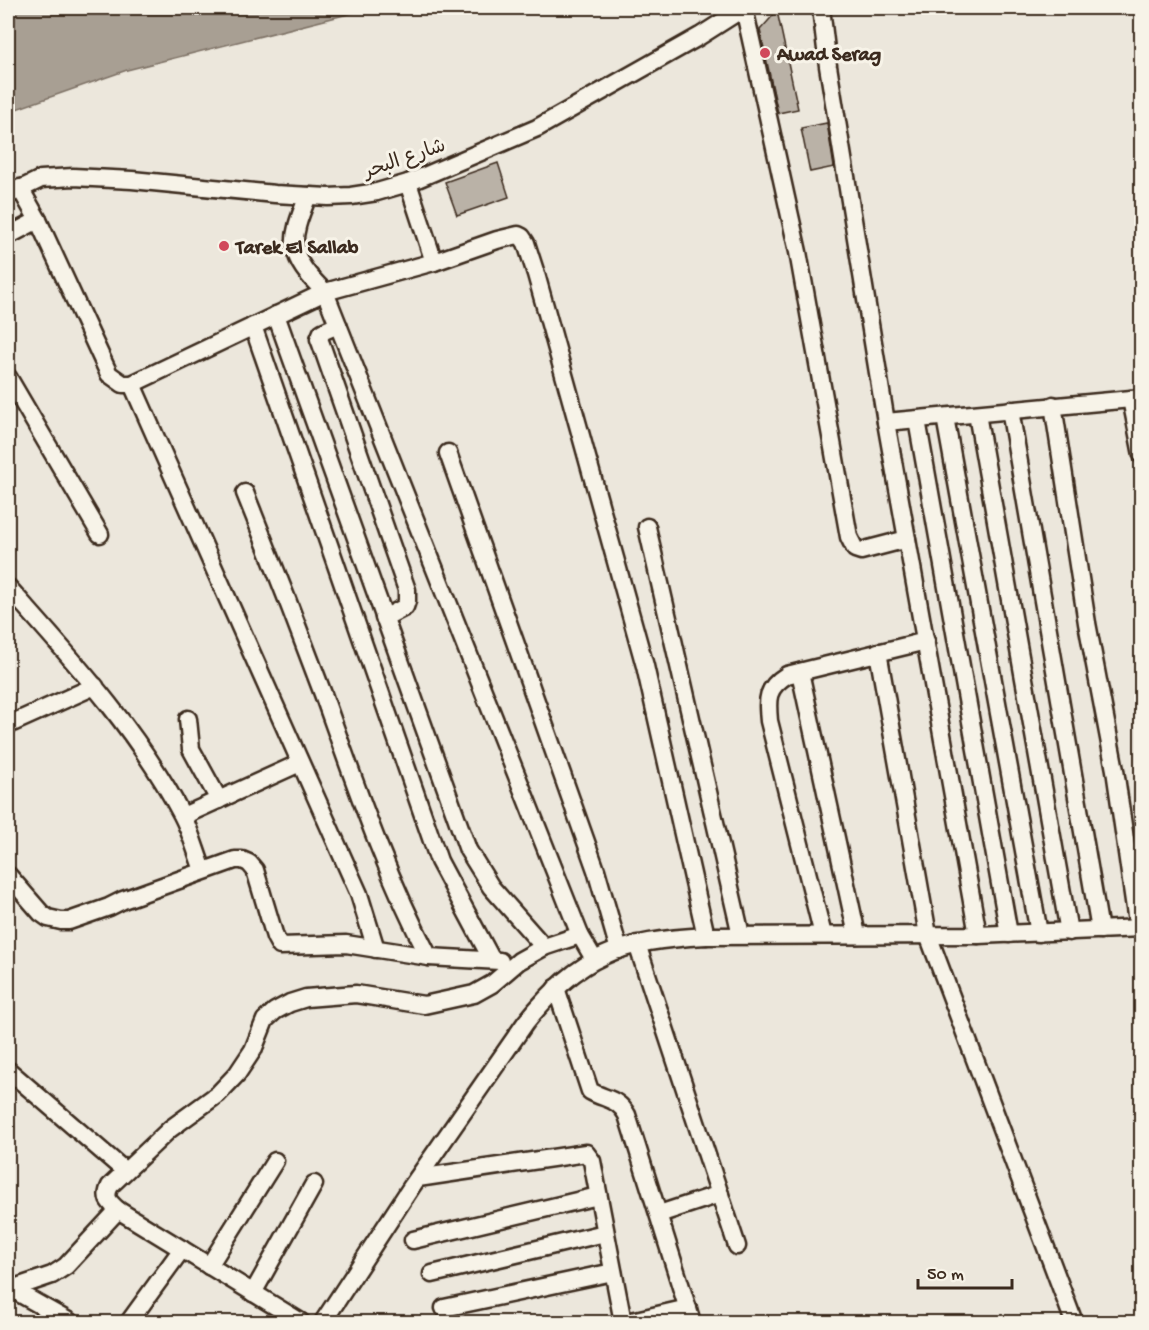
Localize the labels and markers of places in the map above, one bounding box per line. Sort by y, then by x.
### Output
place label: Awad Serag [776,45,881,68]
marker: Awad Serag [758,46,772,60]
place label: Tarek El Sallab [234,238,359,261]
marker: Tarek El Sallab [217,239,231,253]

